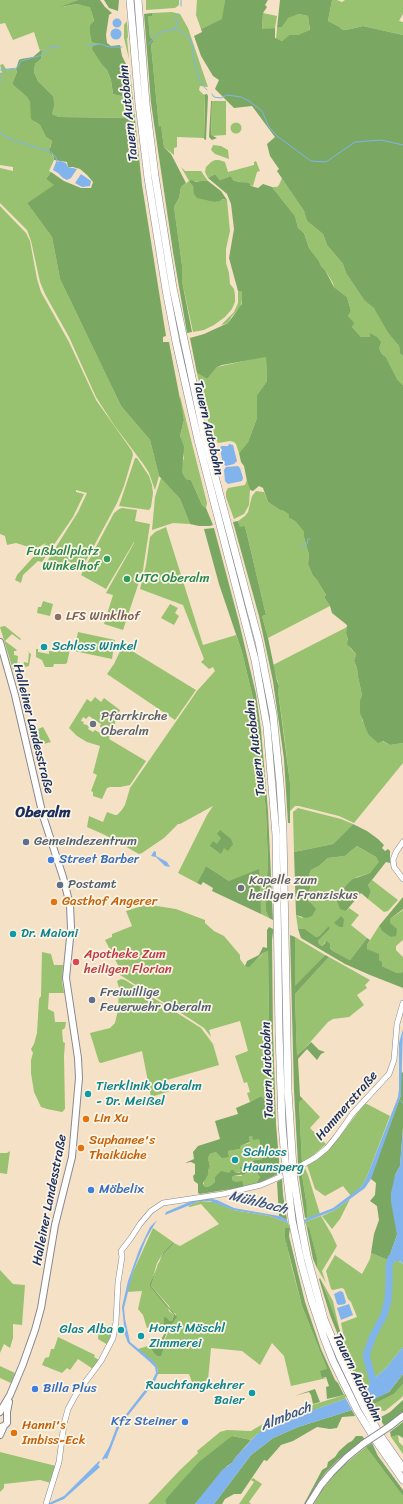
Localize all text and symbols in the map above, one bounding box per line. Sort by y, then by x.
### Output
street label: Tauern Autobahn [116,64,142,162]
street label: Tauern Autobahn [190,379,226,477]
place label: Fußballplatz Winkelhof [26,544,99,575]
marker: Fußballplatz Winkelhof [102,554,112,564]
place label: UTC Oberalm [135,571,209,587]
marker: UTC Oberalm [122,574,132,584]
place label: LFS Winklhof [66,609,140,625]
marker: LFS Winklhof [53,612,63,622]
place label: Schloss Winkel [52,639,137,655]
marker: Schloss Winkel [39,642,49,652]
street label: Halleiner Landesstraße [9,662,57,796]
street label: Tauern Autobahn [242,699,270,797]
place label: Pfarrkirche Oberalm [101,709,167,740]
marker: Pfarrkirche Oberalm [88,719,98,729]
district label: Oberalm [15,804,71,822]
place label: Gemeindezentrum [34,834,137,850]
marker: Gemeindezentrum [21,837,31,847]
place label: Street Barber [59,852,139,868]
marker: Street Barber [46,855,56,865]
place label: Kapelle zum heiligen Franziskus [249,873,358,904]
place label: Postamt [68,877,116,893]
marker: Postamt [55,880,65,890]
marker: Kapelle zum heiligen Franziskus [236,883,246,893]
place label: Gasthof Angerer [62,894,157,910]
marker: Gasthof Angerer [49,897,59,907]
place label: Dr. Maioni [21,926,78,942]
marker: Dr. Maioni [8,929,18,939]
place label: Apotheke Zum heiligen Florian [84,947,172,978]
marker: Apotheke Zum heiligen Florian [71,957,81,967]
place label: Freiwillige Feuerwehr Oberalm [100,985,211,1016]
marker: Freiwillige Feuerwehr Oberalm [87,995,97,1005]
street label: Tauern Autobahn [259,1021,277,1119]
street label: Hammerstraße [313,1068,381,1144]
place label: Tierklinik Oberalm - Dr. Meißel [96,1079,202,1110]
marker: Tierklinik Oberalm - Dr. Meißel [83,1089,93,1099]
place label: Lin Xu [94,1111,128,1127]
marker: Lin Xu [81,1114,91,1124]
street label: Halleiner Landesstraße [30,1133,70,1267]
place label: Suphanee's Thaiküche [89,1133,155,1164]
marker: Suphanee's Thaiküche [76,1143,86,1153]
place label: Schloss Haunsperg [243,1145,304,1176]
marker: Schloss Haunsperg [230,1155,240,1165]
place label: Möbelix [99,1182,144,1198]
marker: Möbelix [86,1185,96,1195]
water label: Mühlbach [227,1188,289,1218]
place label: Horst Möschl Zimmerei [149,1321,225,1352]
place label: Glas Alba [60,1322,113,1338]
marker: Glas Alba [116,1325,126,1335]
marker: Horst Möschl Zimmerei [136,1331,146,1341]
street label: Tauern Autobahn [329,1331,385,1425]
place label: Rauchfangkehrer Baier [146,1378,244,1409]
place label: Billa Plus [43,1381,97,1397]
marker: Billa Plus [30,1384,40,1394]
marker: Rauchfangkehrer Baier [247,1388,257,1398]
water label: Almbach [258,1399,314,1435]
place label: Kfz Steiner [111,1414,177,1430]
marker: Kfz Steiner [180,1417,190,1427]
place label: Hanni's Imbiss-Eck [22,1418,86,1449]
marker: Hanni's Imbiss-Eck [9,1428,19,1438]

